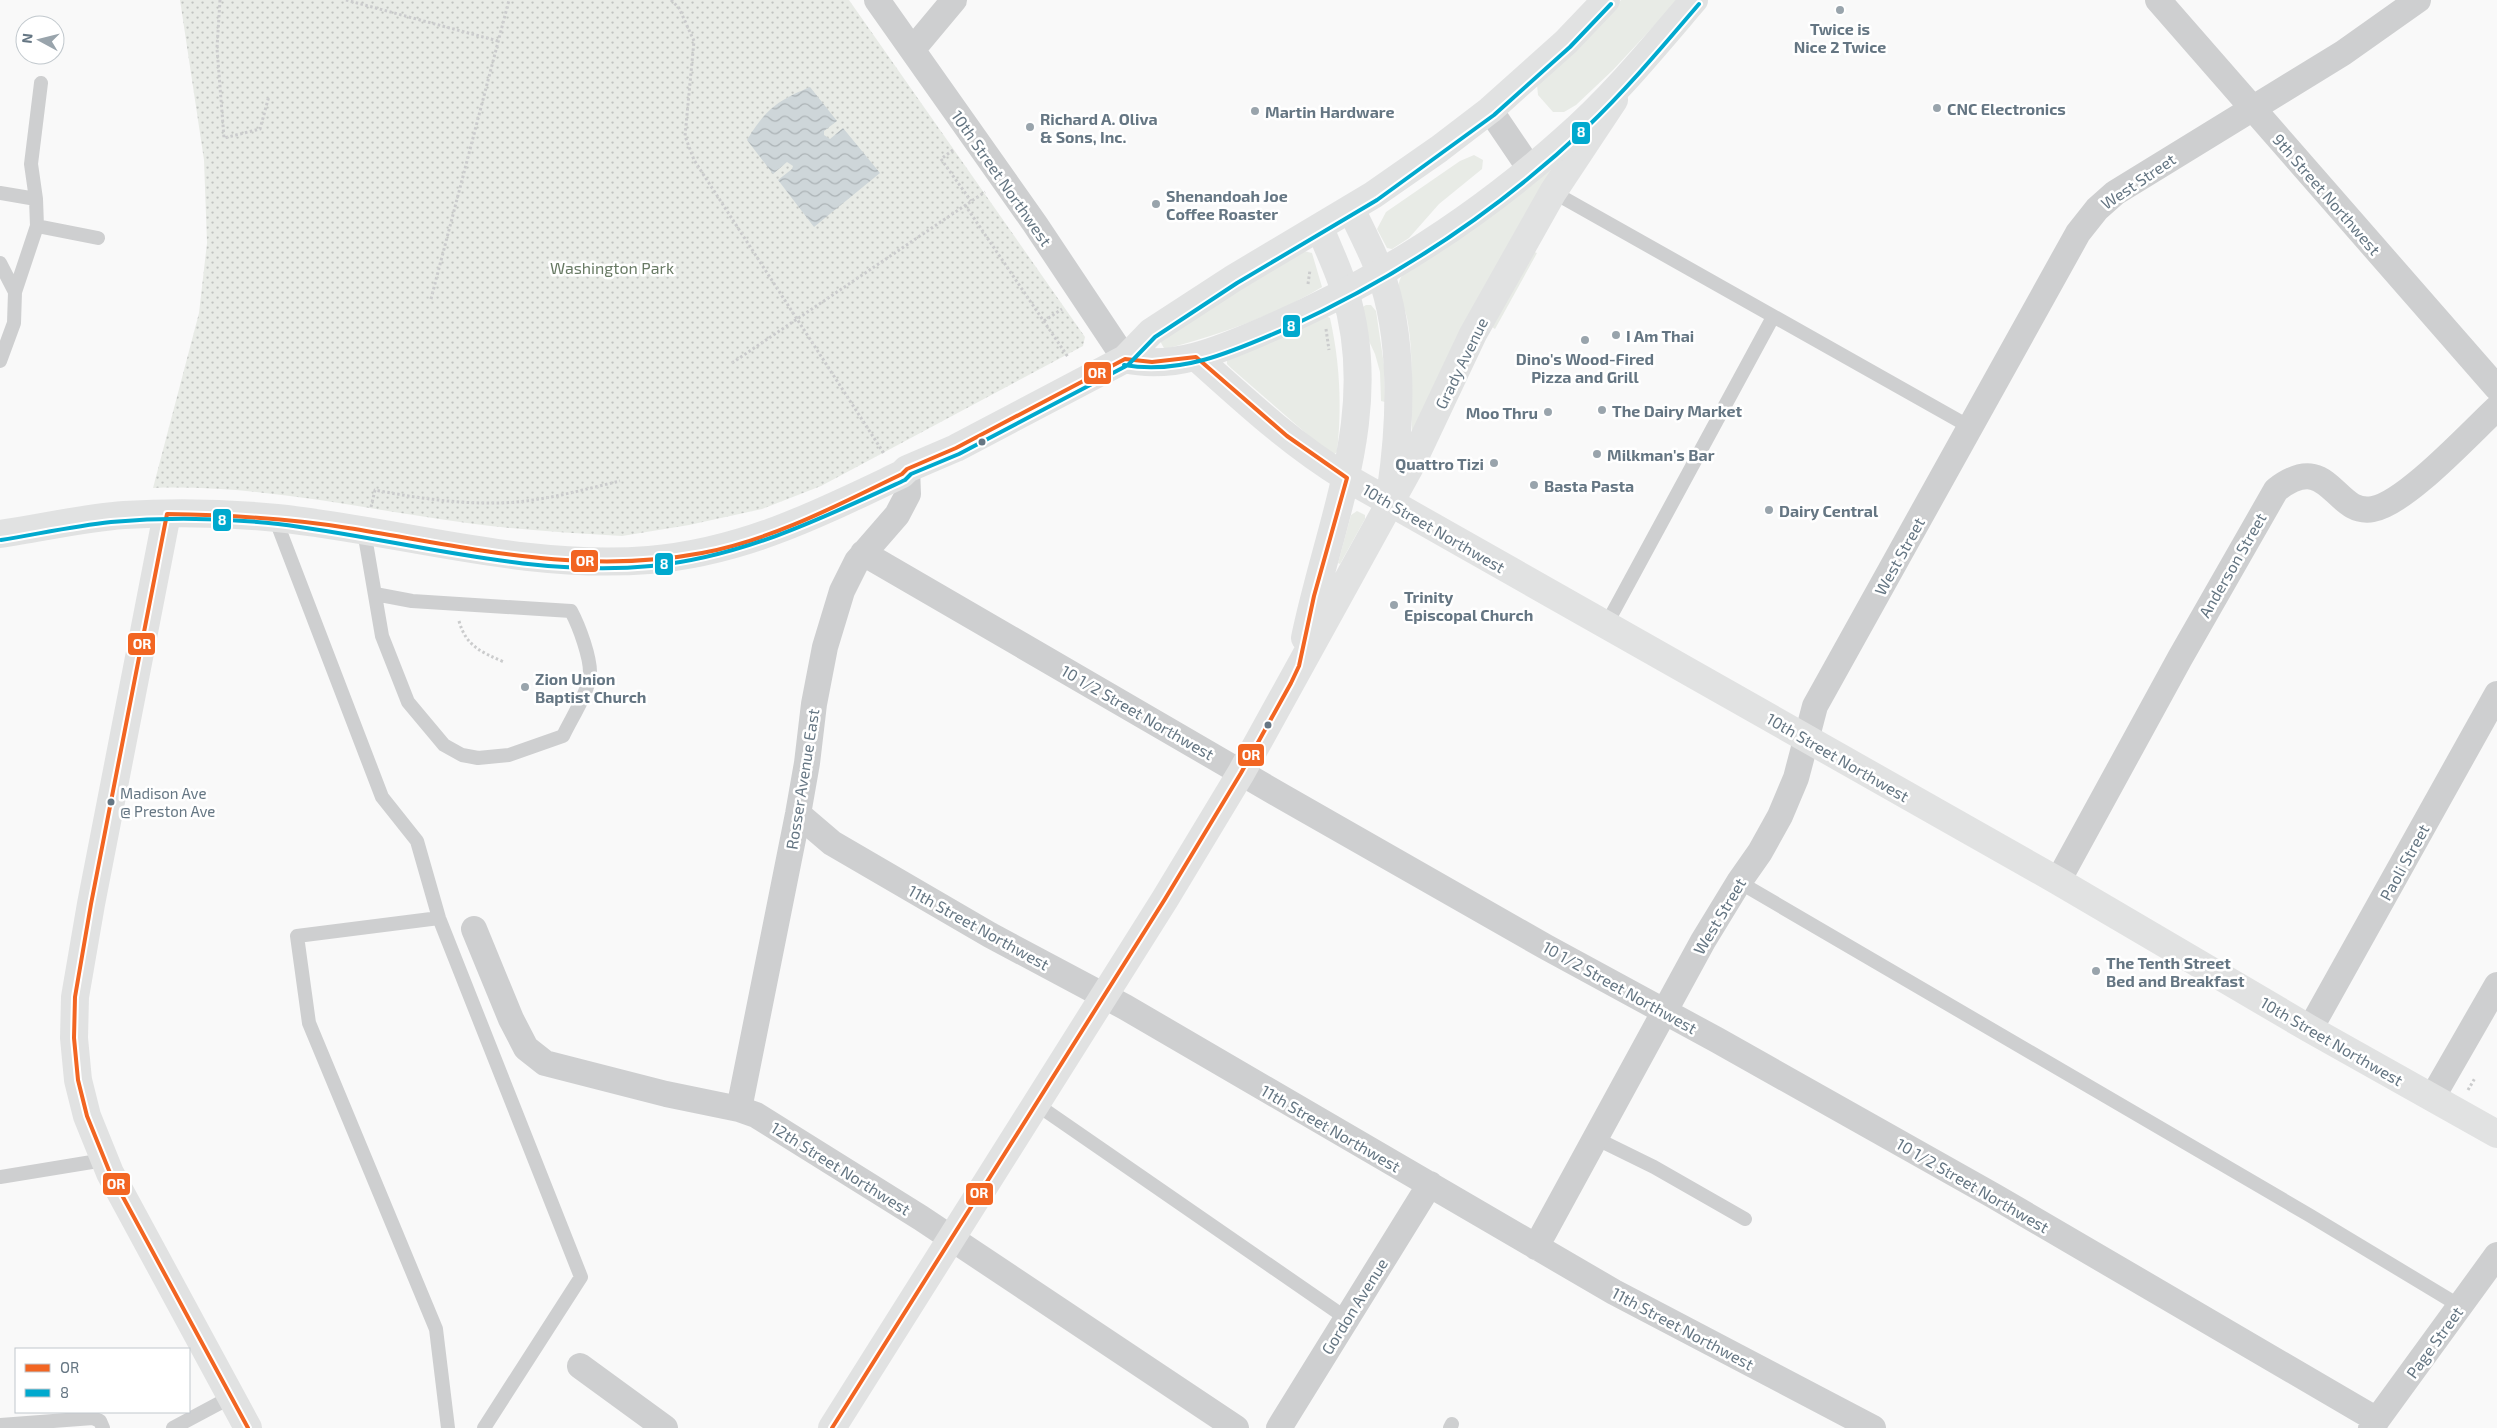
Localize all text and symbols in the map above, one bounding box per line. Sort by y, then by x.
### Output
marker: Twice is Nice 2 Twice [1834,4,1846,16]
north arrow [15,15,65,65]
place label: Twice is Nice 2 Twice [1794,19,1886,56]
text: N [18,32,36,44]
place label: CNC Electronics [1947,99,2066,118]
place label: Martin Hardware [1265,102,1394,121]
marker: CNC Electronics [1931,102,1943,114]
marker: Martin Hardware [1249,105,1261,117]
street label: 10th Street Northwest [948,107,1056,249]
place label: Richard A. Oliva & Sons, Inc. [1040,109,1158,146]
marker: Richard A. Oliva & Sons, Inc. [1024,121,1036,133]
line badge: 8 [1571,121,1591,145]
text: 8 [1577,123,1585,140]
street label: 9th Street Northwest [2269,130,2385,258]
street label: West Street [2097,149,2179,213]
place label: Shenandoah Joe Coffee Roaster [1166,186,1288,223]
marker: Shenandoah Joe Coffee Roaster [1150,198,1162,210]
park label: Washington Park [550,258,674,277]
line badge: 8 [1282,314,1301,338]
street label: Grady Avenue [1431,314,1491,412]
text: 8 [1287,317,1295,334]
place label: I Am Thai [1626,326,1694,345]
marker: I Am Thai [1610,329,1622,341]
marker: Dino's Wood-Fired Pizza and Grill [1579,334,1591,346]
place label: Dino's Wood-Fired Pizza and Grill [1516,349,1654,386]
line badge: OR [1083,361,1112,385]
text: OR [1088,364,1106,381]
place label: The Dairy Market [1612,401,1742,421]
place label: Moo Thru [1466,403,1538,422]
marker: The Dairy Market [1596,404,1608,416]
marker: Moo Thru [1542,406,1554,418]
unlabelled marker [977,437,987,447]
place label: Milkman's Bar [1607,445,1715,464]
marker: Milkman's Bar [1591,448,1603,460]
place label: Quattro Tizi [1395,454,1484,474]
marker: Quattro Tizi [1488,457,1500,469]
place label: Basta Pasta [1544,476,1634,495]
street label: 10th Street Northwest [1359,479,1509,577]
marker: Basta Pasta [1528,479,1540,491]
place label: Dairy Central [1779,501,1879,521]
marker: Dairy Central [1763,504,1775,516]
line badge: 8 [212,508,232,532]
street label: Anderson Street [2194,509,2270,621]
text: 8 [218,511,226,528]
street label: West Street [1870,514,1928,598]
line badge: OR [570,549,599,573]
text: OR [576,552,594,569]
line badge: 8 [654,552,674,576]
text: 8 [660,555,668,572]
place label: Trinity Episcopal Church [1404,587,1533,624]
marker: Trinity Episcopal Church [1388,599,1400,611]
line badge: OR [127,632,156,656]
text: OR [133,635,151,652]
street label: 10 1/2 Street Northwest [1058,661,1218,763]
place label: Zion Union Baptist Church [535,669,646,706]
marker: Zion Union Baptist Church [519,681,531,693]
street label: Rosser Avenue East [781,707,823,851]
street label: 10th Street Northwest [1763,708,1913,806]
unlabelled marker [1263,720,1273,730]
line badge: OR [1237,743,1265,767]
text: OR [1242,746,1260,763]
place label: Madison Ave @ Preston Ave [120,784,215,820]
marker: Madison Ave @ Preston Ave [106,797,116,807]
street label: Paoli Street [2375,821,2433,903]
street label: West Street [1689,874,1749,958]
street label: 11th Street Northwest [905,880,1053,974]
street label: 10 1/2 Street Northwest [1540,937,1700,1037]
place label: The Tenth Street Bed and Breakfast [2106,953,2245,990]
marker: The Tenth Street Bed and Breakfast [2090,965,2102,977]
street label: 10th Street Northwest [2257,992,2407,1090]
street label: 11th Street Northwest [1258,1080,1404,1176]
street label: 12th Street Northwest [768,1117,914,1219]
street label: 10 1/2 Street Northwest [1893,1134,2053,1236]
line badge: OR [102,1172,131,1196]
text: OR [107,1175,125,1192]
line badge: OR [965,1182,994,1206]
text: OR [970,1184,988,1201]
street label: Gordon Avenue [1317,1254,1391,1358]
street label: 11th Street Northwest [1609,1283,1757,1373]
street label: Page Street [2402,1303,2466,1381]
legend [15,1348,190,1413]
text: OR [60,1358,79,1376]
text: 8 [60,1383,69,1401]

